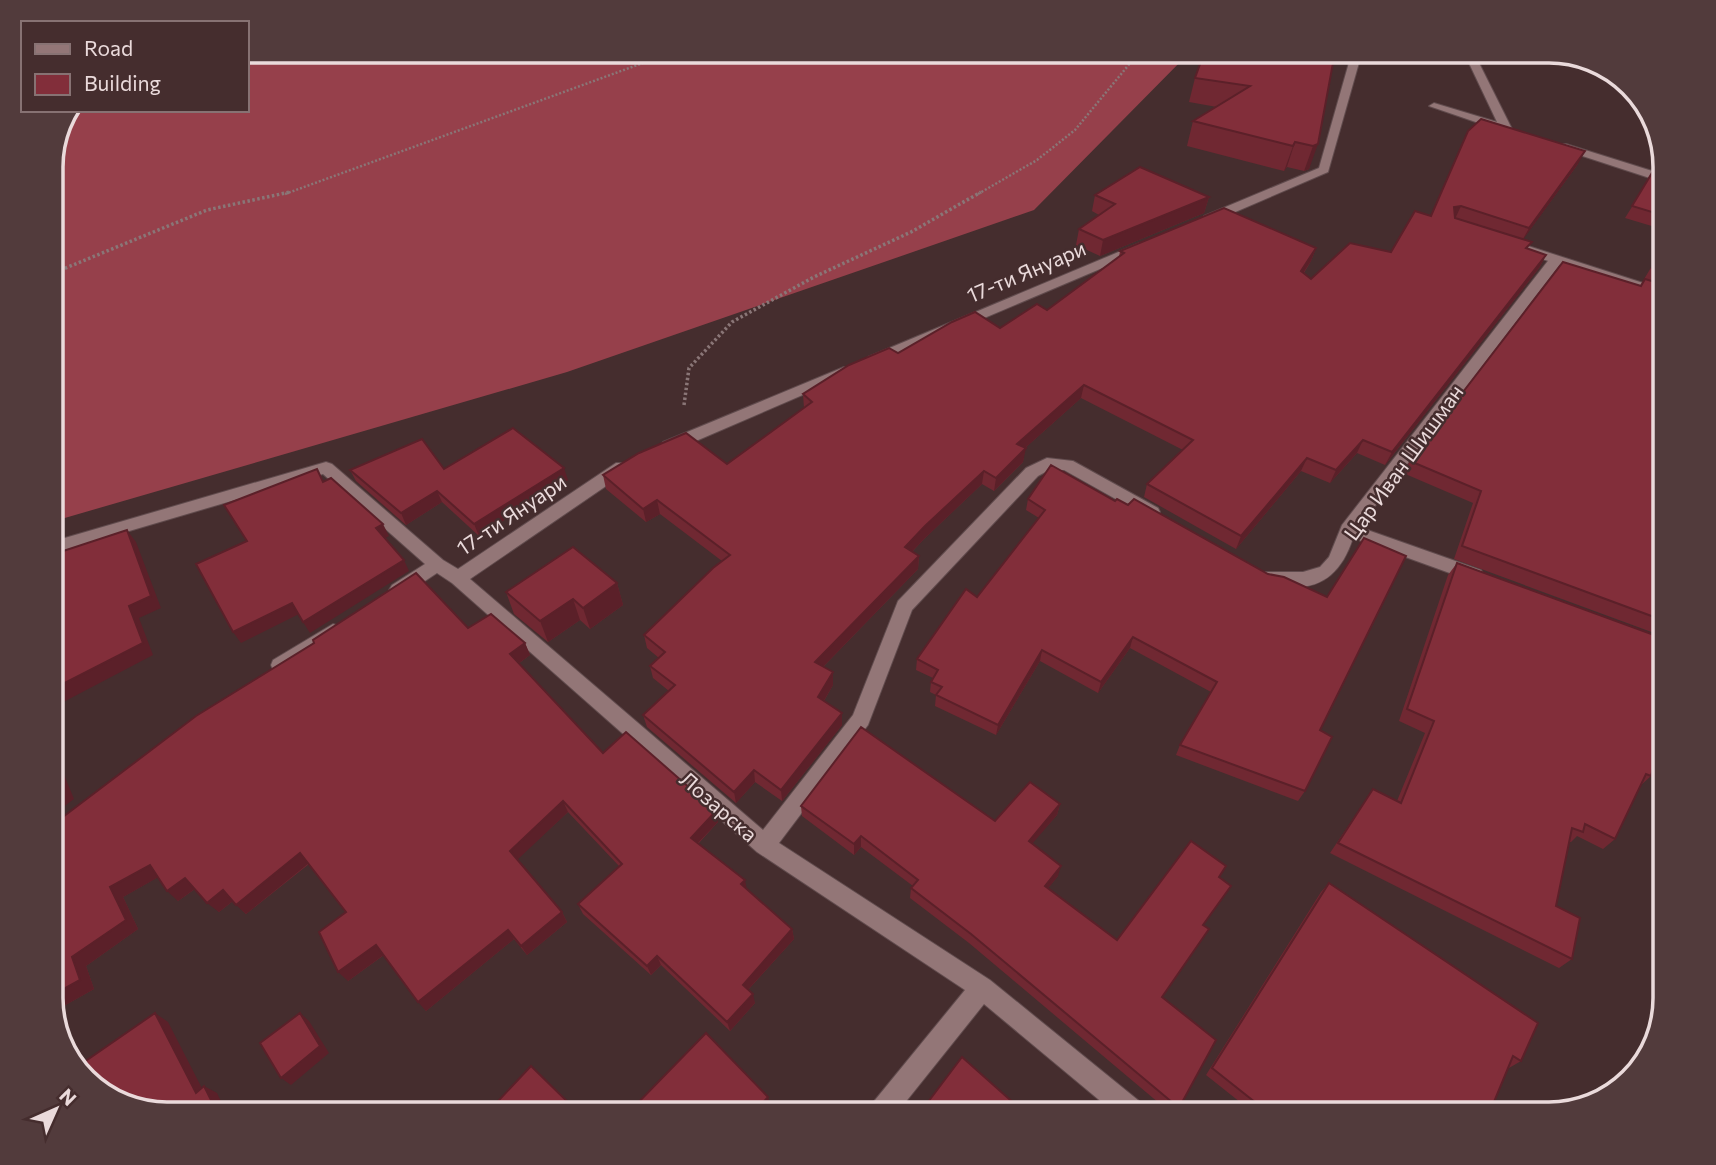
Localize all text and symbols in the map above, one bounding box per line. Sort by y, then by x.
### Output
legend [21,21,248,112]
text: Road [84,35,133,60]
text: Building [84,70,161,95]
street label: 17-ти Януари [963,235,1089,307]
street label: Цар Иван Шишман [1338,379,1468,545]
street label: 17-ти Януари [451,468,571,560]
street label: Лозарска [675,766,763,846]
north arrow [21,1074,91,1144]
text: N [55,1083,82,1110]

